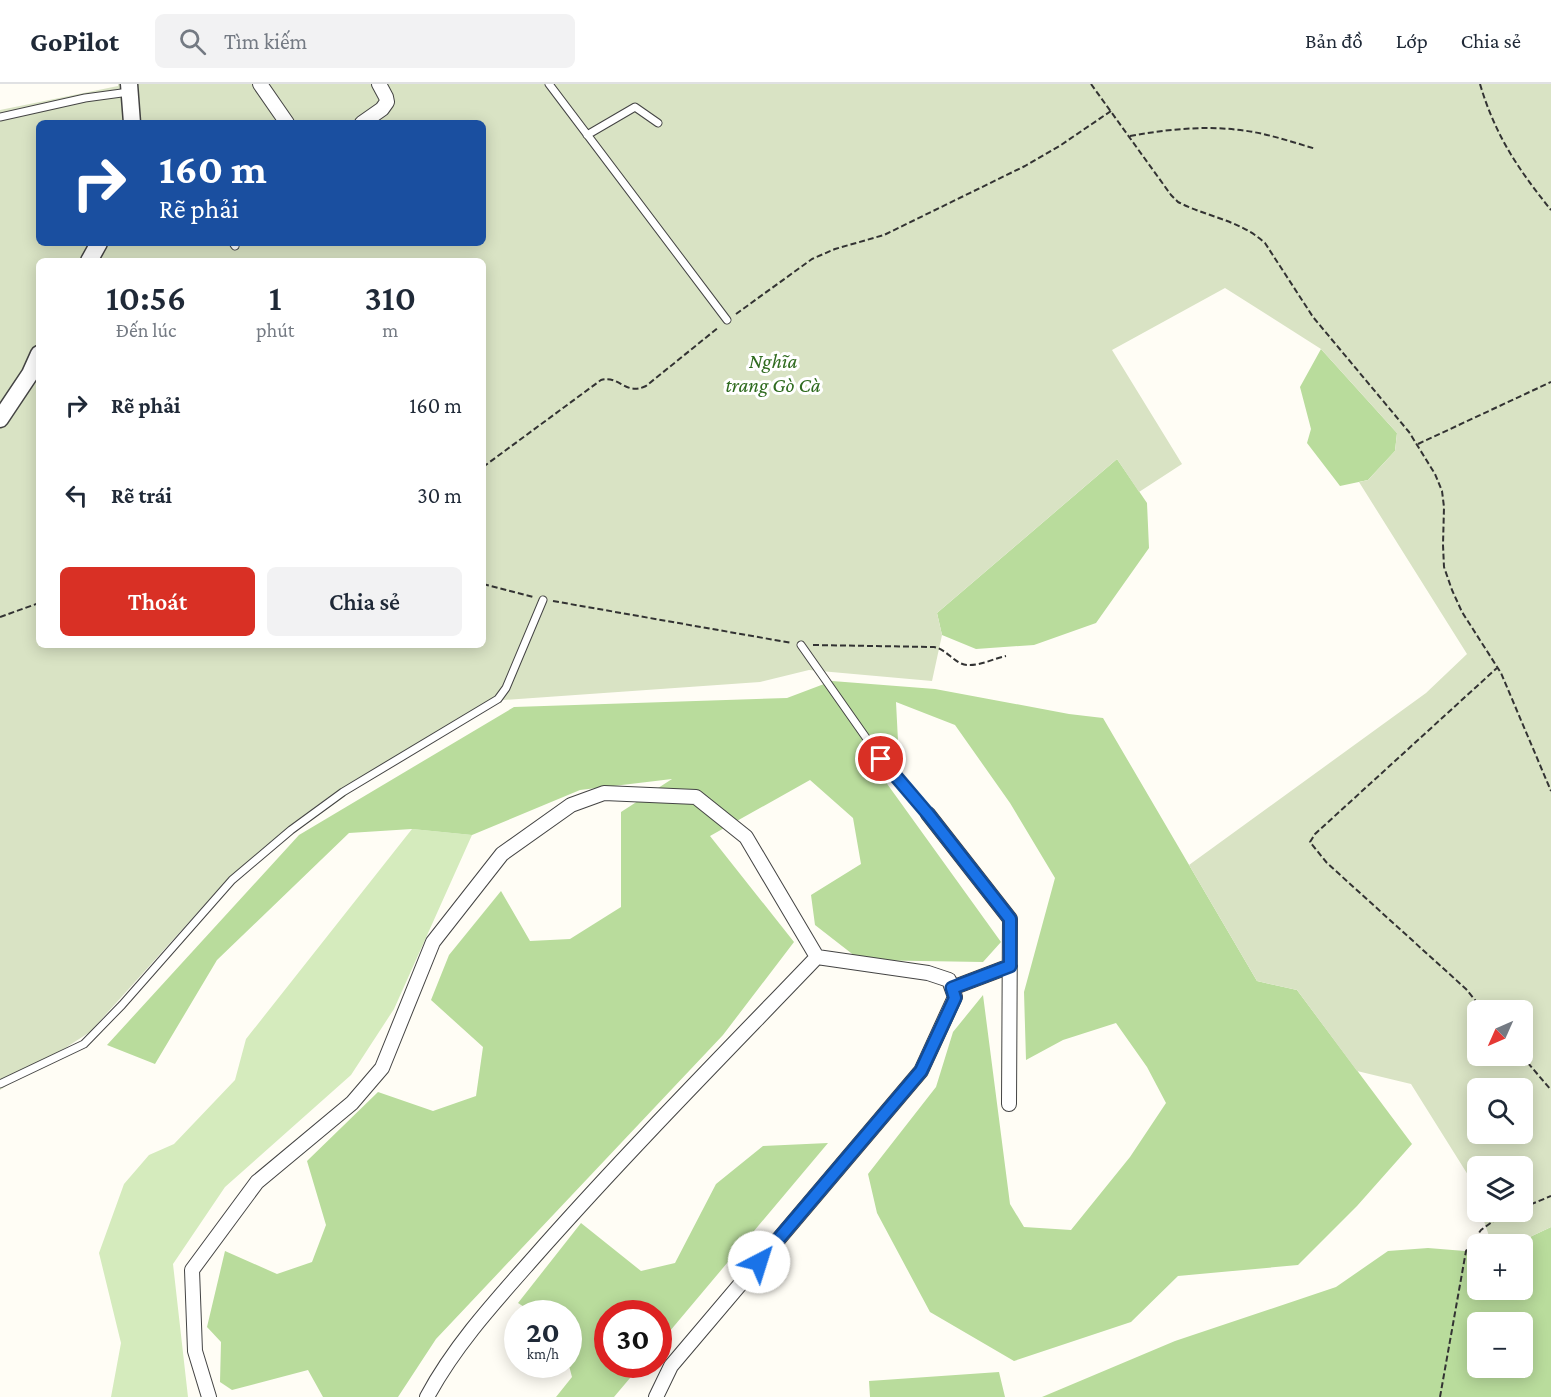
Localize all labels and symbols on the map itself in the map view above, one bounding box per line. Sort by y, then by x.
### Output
park label: Nghĩa trang Gò Cà [725,349,821,397]
pin [855,733,906,784]
north arrow [1467,1000,1533,1066]
position arrow [727,1230,791,1294]
speed limit sign: 30 [594,1300,672,1378]

